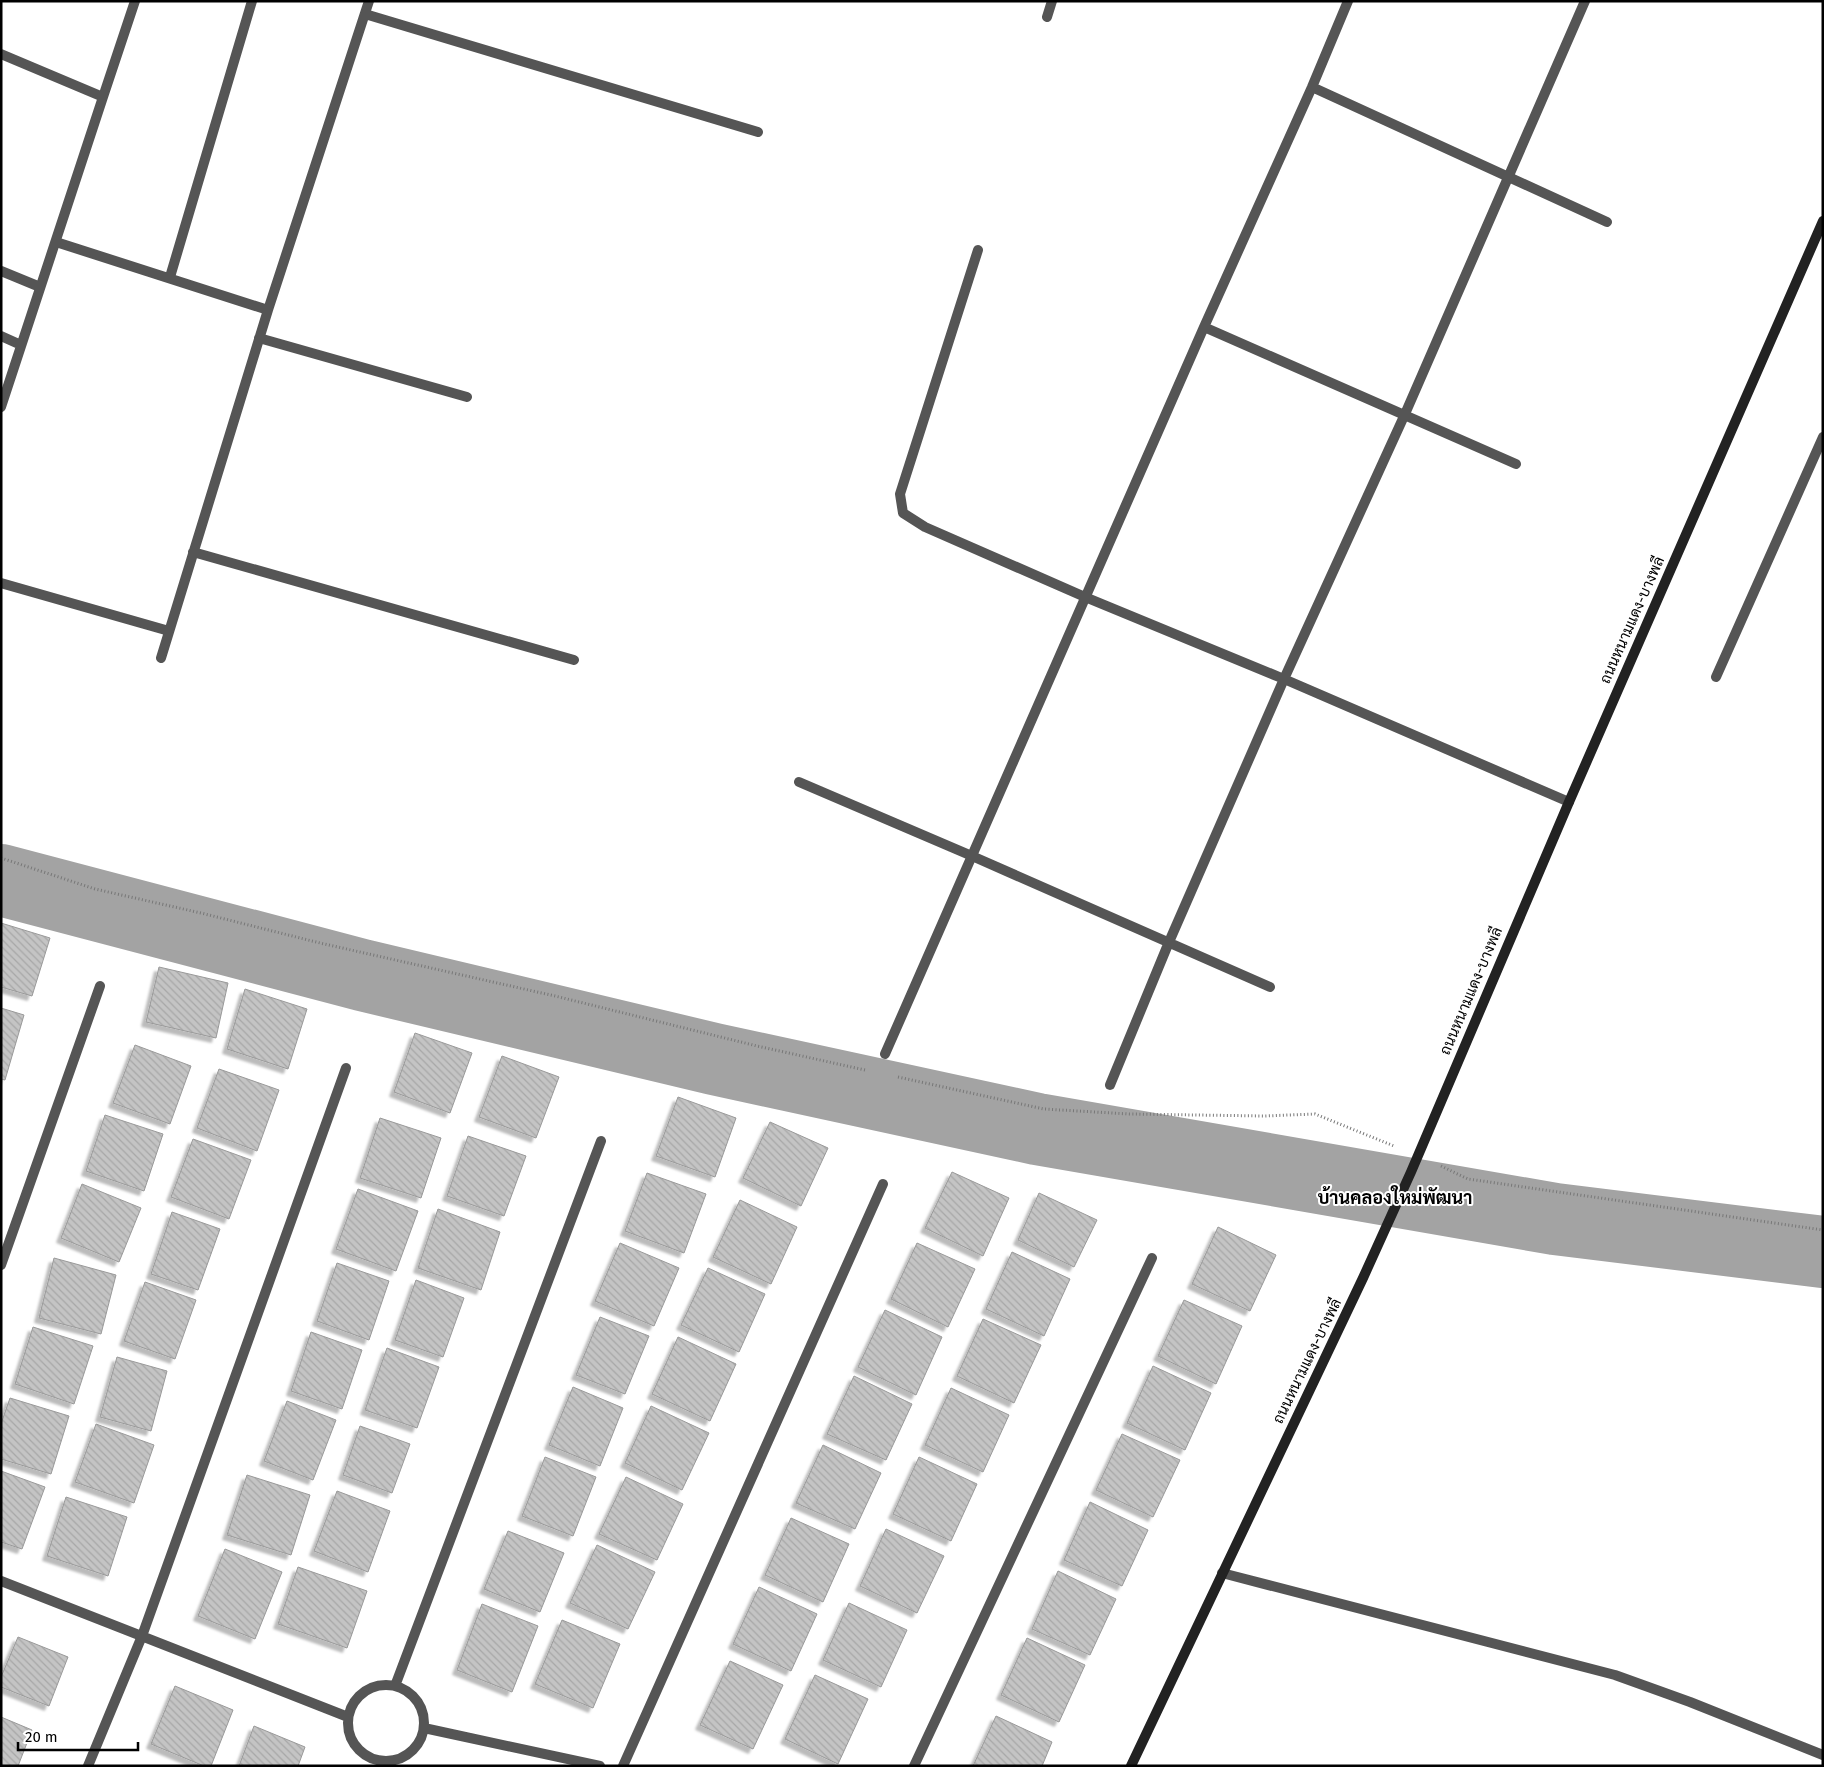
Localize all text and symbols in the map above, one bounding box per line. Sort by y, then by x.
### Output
street label: ถนนหนามแดง-บางพลี [1595,553,1668,686]
street label: ถนนหนามแดง-บางพลี [1435,924,1506,1058]
district label: บ้านคลองใหม่พัฒนา [1318,1185,1472,1209]
street label: ถนนหนามแดง-บางพลี [1268,1295,1345,1427]
scale bar [18,1720,138,1752]
text: 20 m [25,1728,58,1746]

